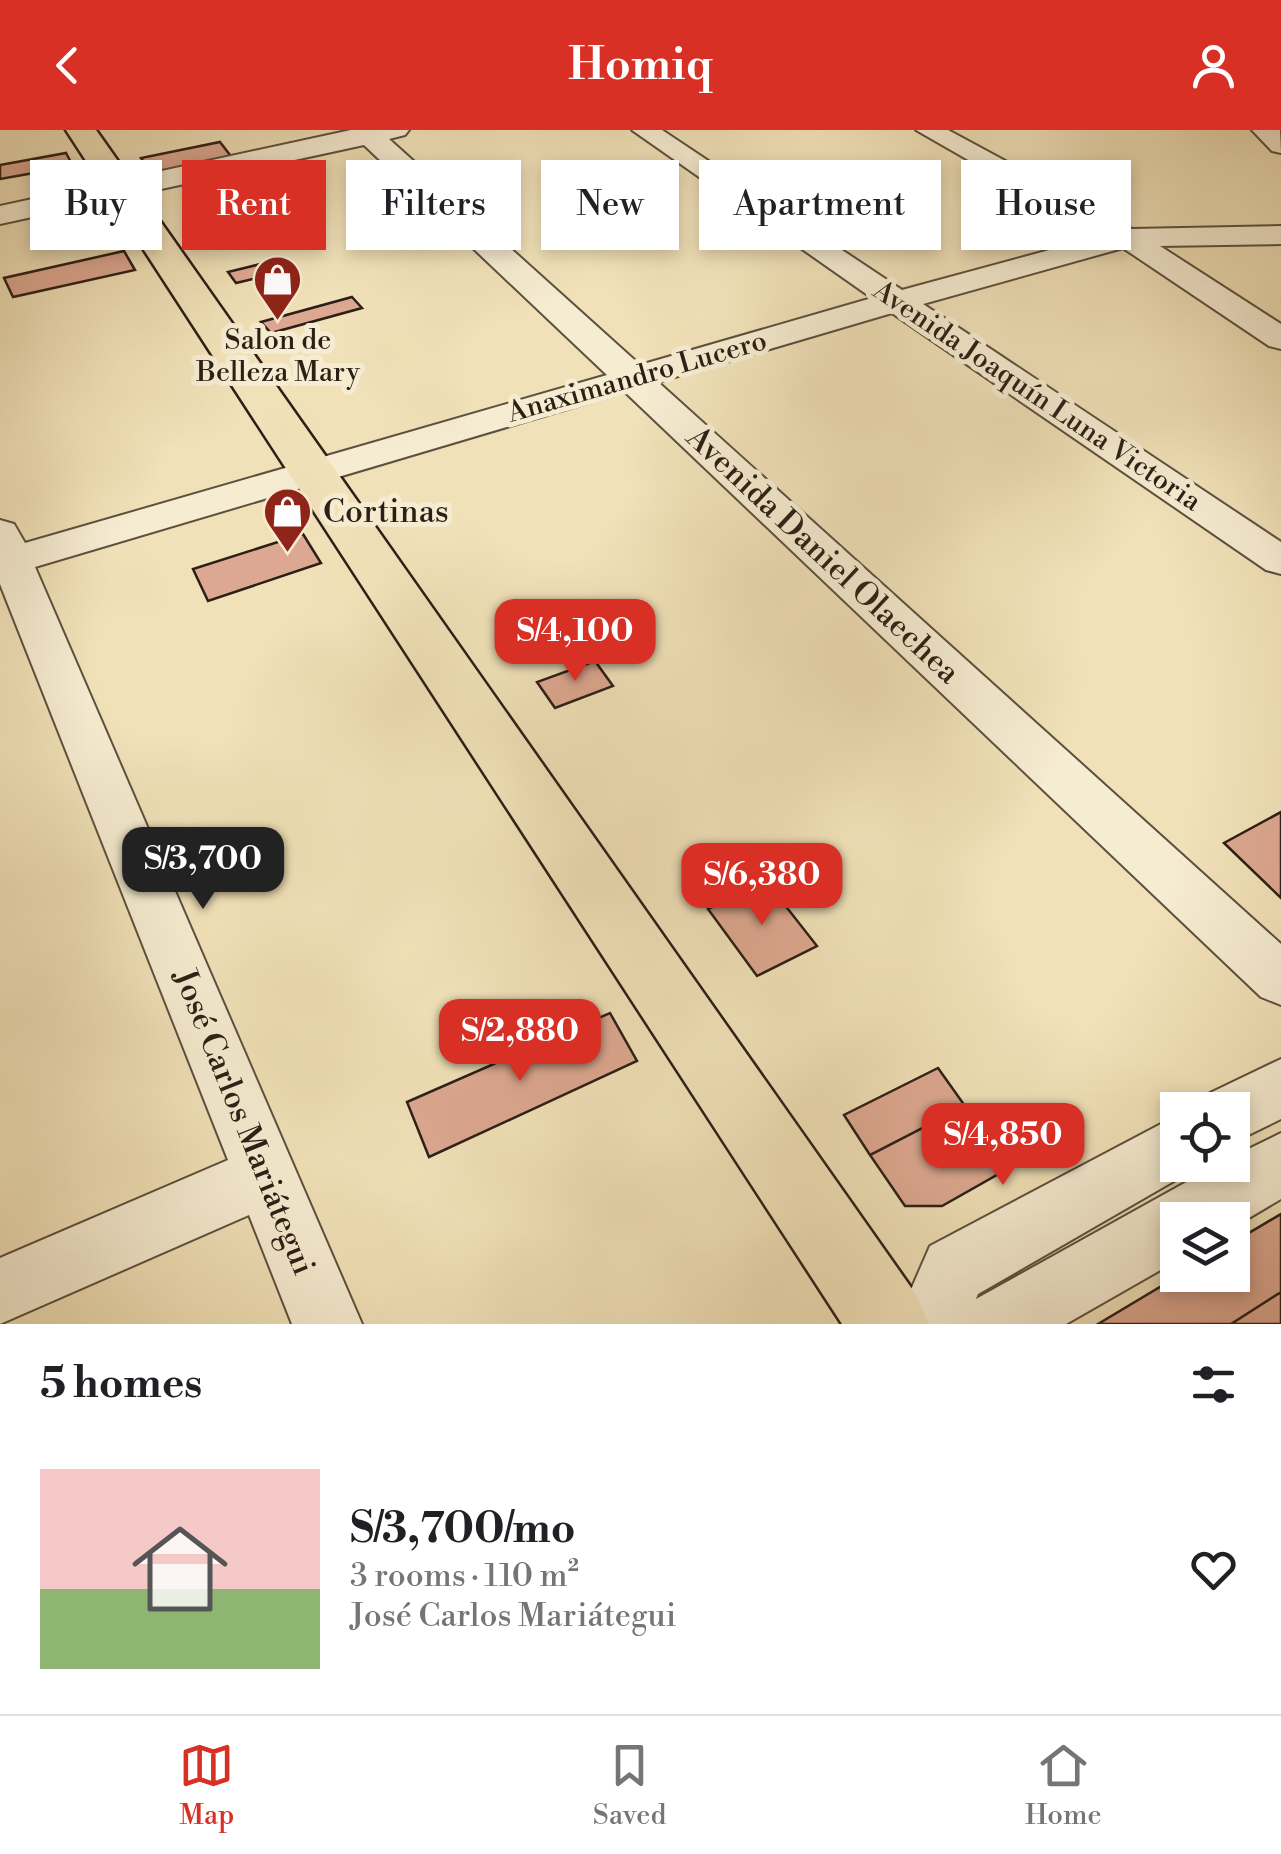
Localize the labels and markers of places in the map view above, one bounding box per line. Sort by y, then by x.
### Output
shop icon: Salon de Belleza Mary [252,254,304,322]
place label: Salon de Belleza Mary [195,323,360,390]
shop icon: Cortinas [262,486,314,554]
place label: Cortinas [323,492,449,532]
pin: S/4,100 [483,599,667,684]
pin: S/3,700 [111,827,295,912]
pin: S/6,380 [670,843,854,928]
pin: S/2,880 [428,999,612,1084]
pin: S/4,850 [911,1103,1095,1188]

